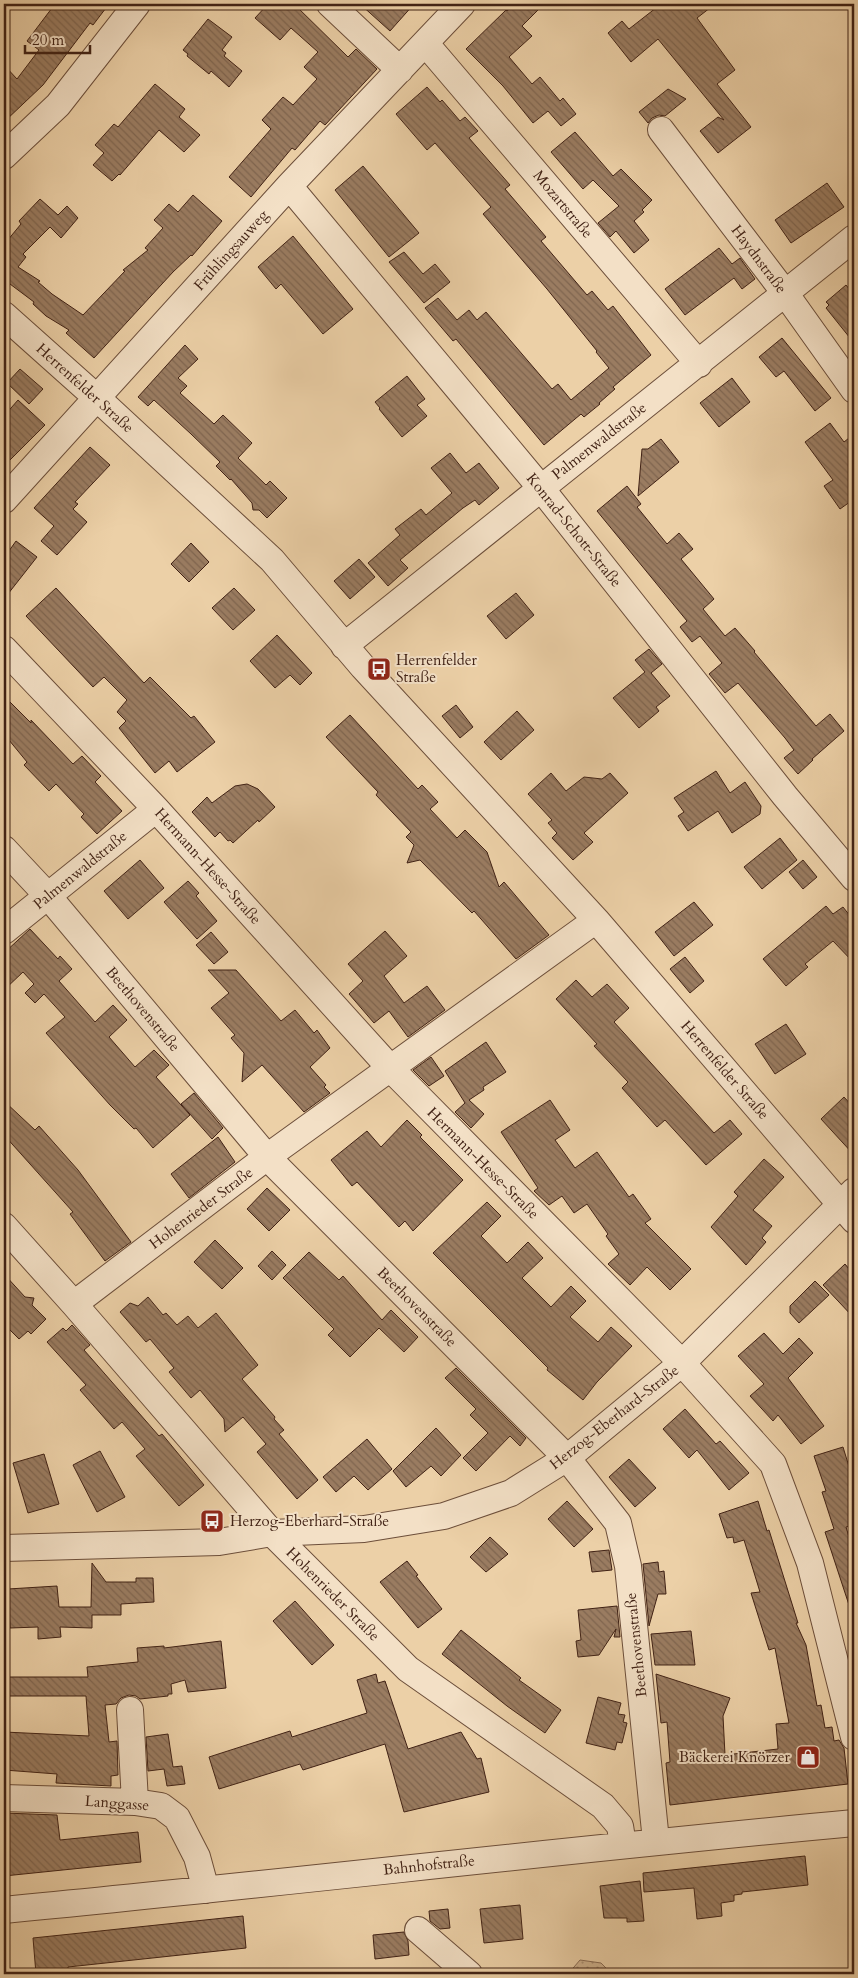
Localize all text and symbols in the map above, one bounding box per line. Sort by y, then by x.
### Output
scale bar [25,22,90,54]
text: 20 m [32,30,64,50]
street label: Mozartstraße [529,166,597,242]
street label: Frühlingsauweg [189,205,273,295]
street label: Haydnstraße [727,221,791,297]
street label: Herrenfelder Straße [32,339,138,437]
street label: Palmenwaldstraße [548,398,651,484]
street label: Konrad-Schott-Straße [522,469,626,591]
place label: Herrenfelder Straße [396,650,478,687]
bus stop icon: Herrenfelder Straße [366,656,392,682]
street label: Hermann-Hesse-Straße [150,803,266,929]
street label: Palmenwaldstraße [29,826,131,914]
street label: Beethovenstraße [102,962,185,1056]
street label: Herrenfelder Straße [676,1016,774,1124]
street label: Hermann-Hesse-Straße [423,1103,543,1223]
street label: Hohenrieder Straße [145,1162,257,1254]
street label: Beethovenstraße [373,1263,461,1351]
street label: Herzog-Eberhard-Straße [545,1360,683,1474]
bus stop icon: Herzog-Eberhard-Straße [199,1508,225,1534]
place label: Herzog-Eberhard-Straße [230,1511,389,1531]
street label: Hohenrieder Straße [282,1543,384,1645]
street label: Beethovenstraße [621,1591,651,1698]
shop icon: Bäckerei Knörzer [795,1744,821,1770]
place label: Bäckerei Knörzer [679,1747,791,1767]
street label: Langgasse [84,1791,150,1815]
street label: Bahnhofstraße [382,1850,476,1880]

